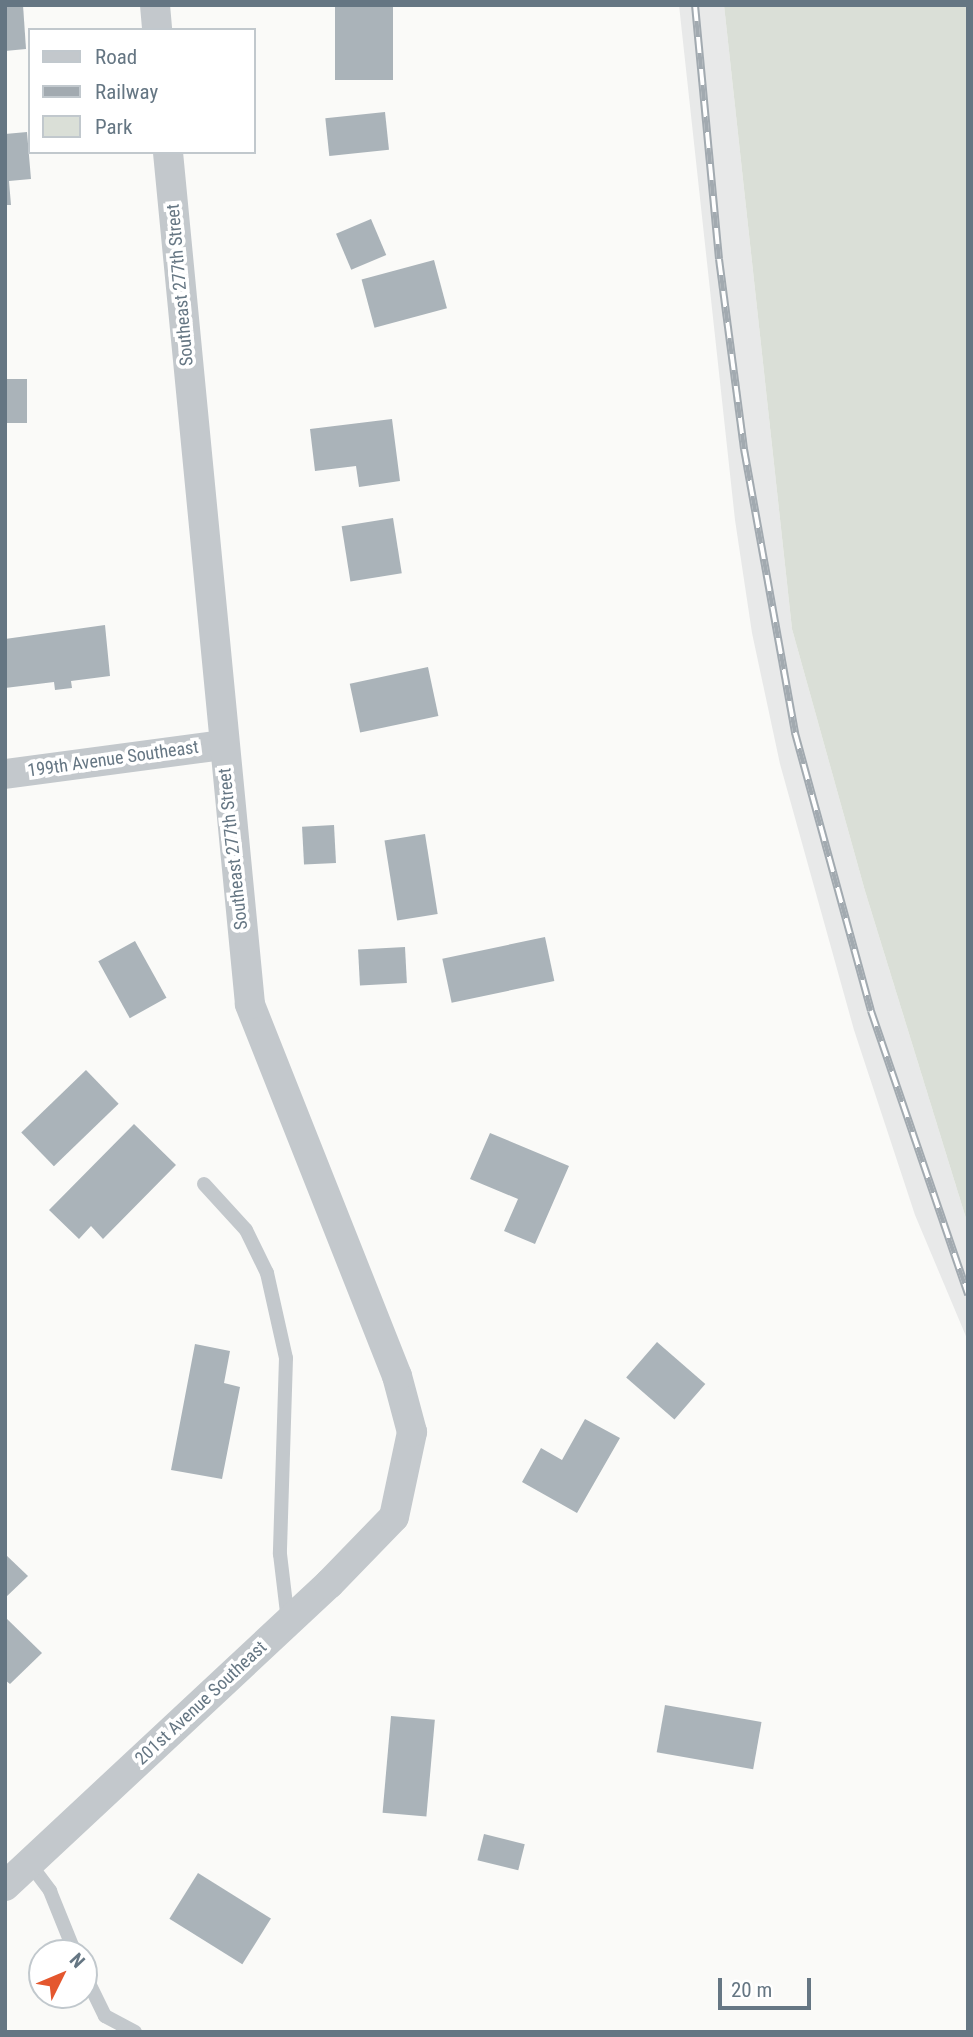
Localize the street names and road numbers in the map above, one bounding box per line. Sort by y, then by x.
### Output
street label: Southeast 277th Street [162,203,198,367]
street label: 199th Avenue Southeast [26,736,200,782]
street label: Southeast 277th Street [214,767,252,931]
street label: 201st Avenue Southeast [131,1636,271,1770]

